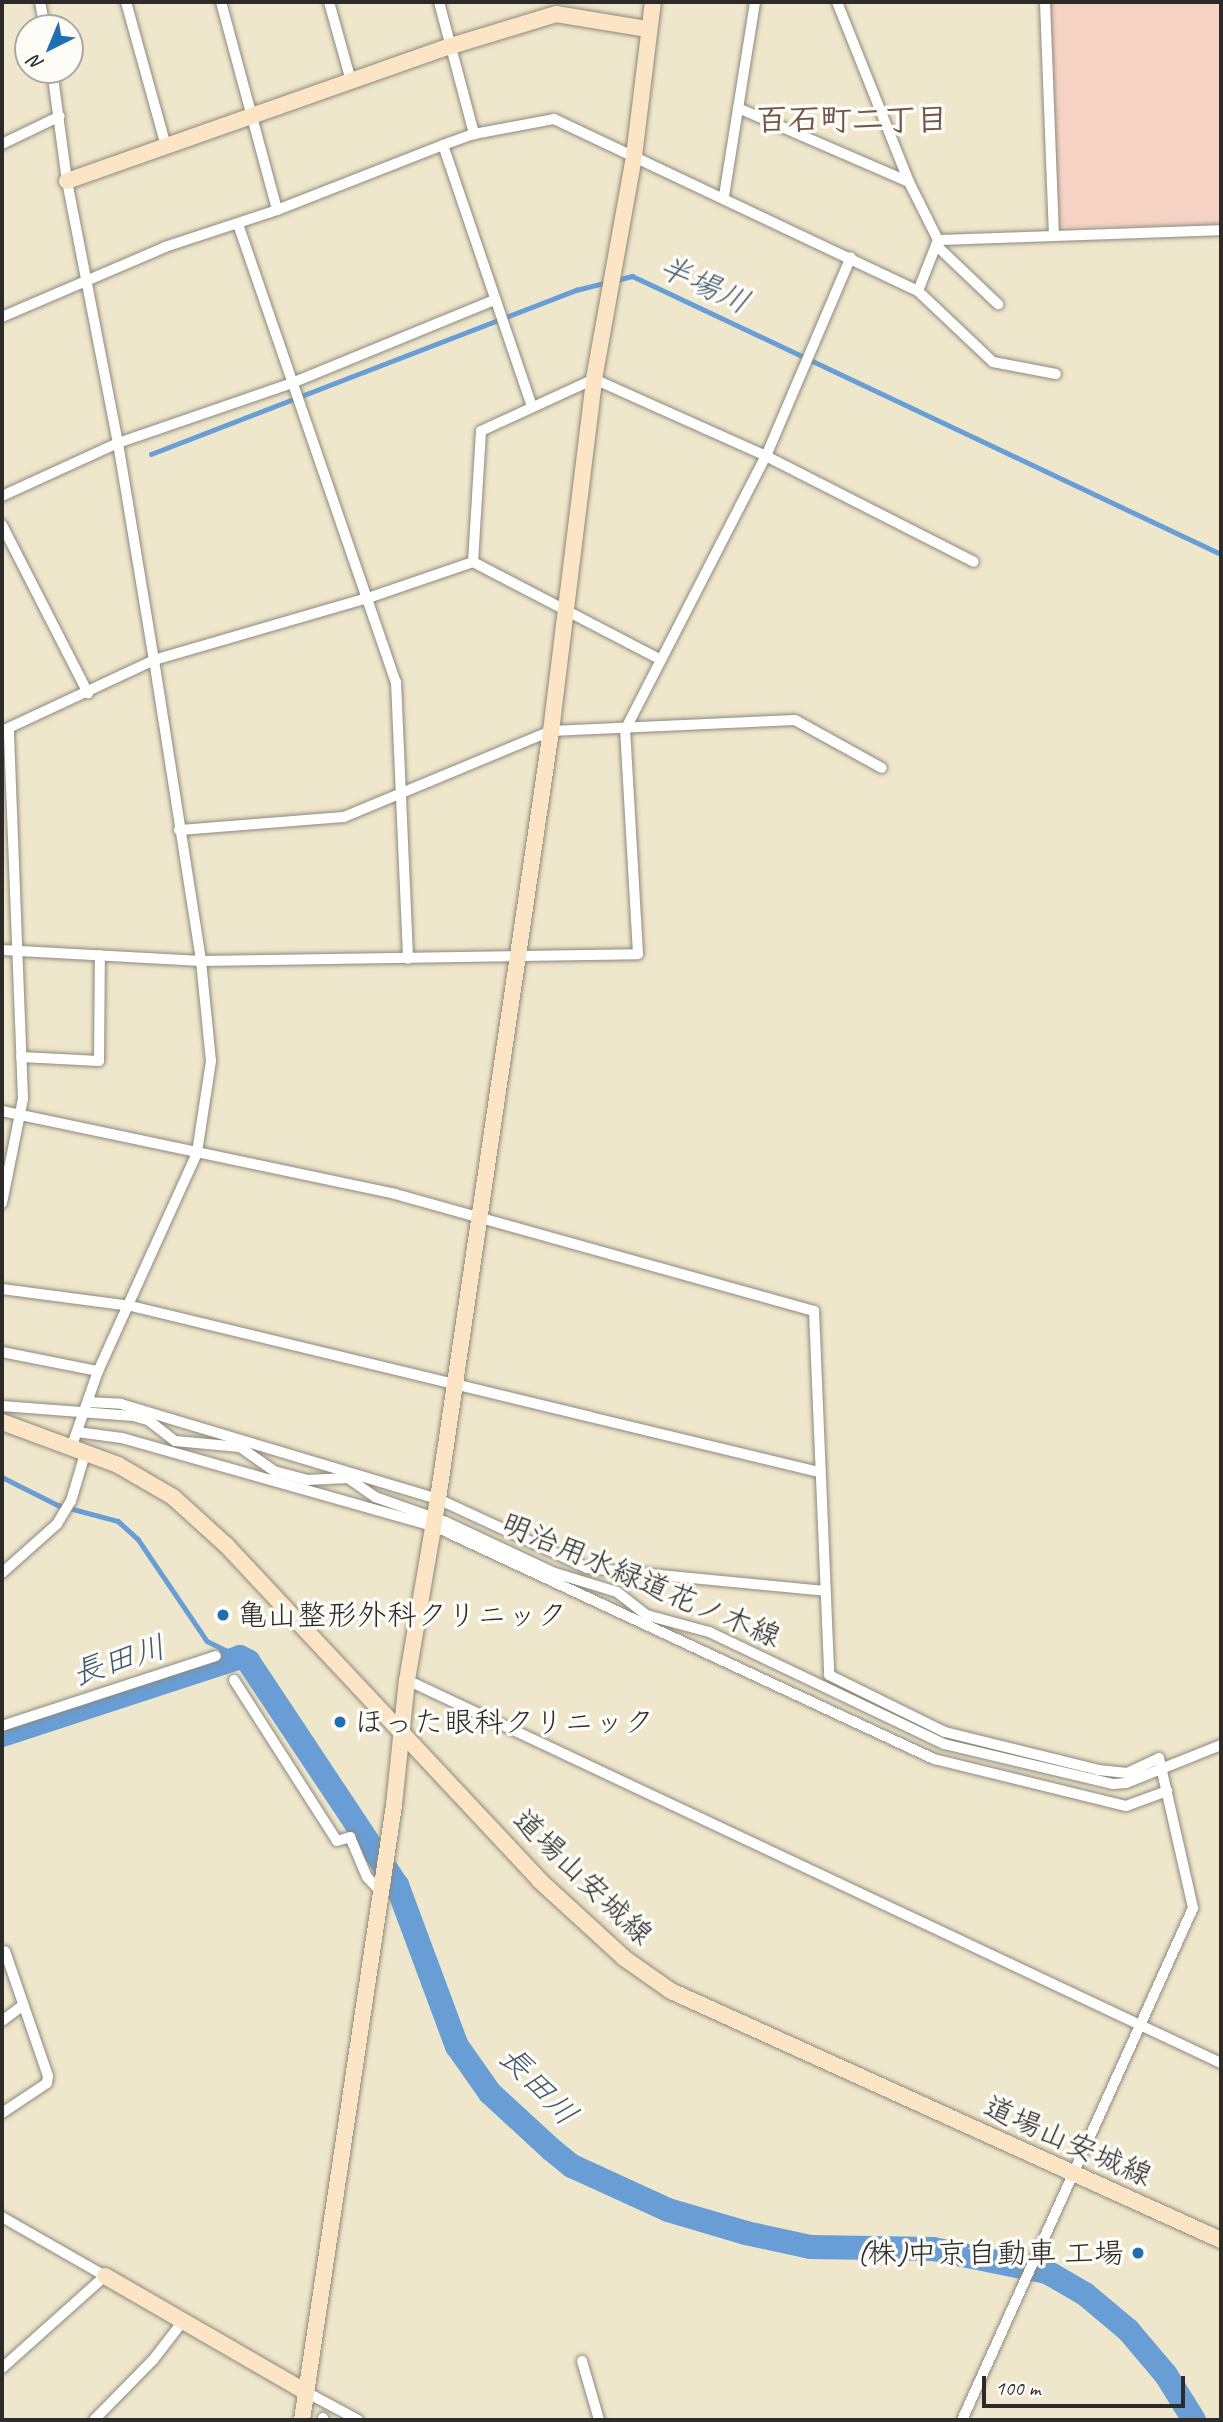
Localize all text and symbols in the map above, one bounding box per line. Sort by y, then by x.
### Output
north arrow [14,14,84,84]
text: N [24,50,49,76]
district label: 百石町二丁目 [756,101,948,139]
water label: 半場川 [652,247,756,323]
street label: 明治用水緑道花ノ木線 [496,1505,786,1655]
place label: 亀山整形外科クリニック [237,1597,567,1633]
marker: 亀山整形外科クリニック [215,1607,231,1623]
water label: 長田川 [67,1628,171,1694]
place label: ほった眼科クリニック [354,1704,654,1740]
marker: ほった眼科クリニック [332,1714,348,1730]
street label: 道場山安城線 [506,1802,660,1952]
water label: 長田川 [491,2038,585,2134]
street label: 道場山安城線 [978,2088,1158,2194]
place label: (株)中京自動車 工場 [857,2235,1124,2271]
marker: (株)中京自動車 工場 [1130,2245,1146,2261]
scale bar [985,2362,1188,2406]
text: 100 m [995,2375,1040,2401]

